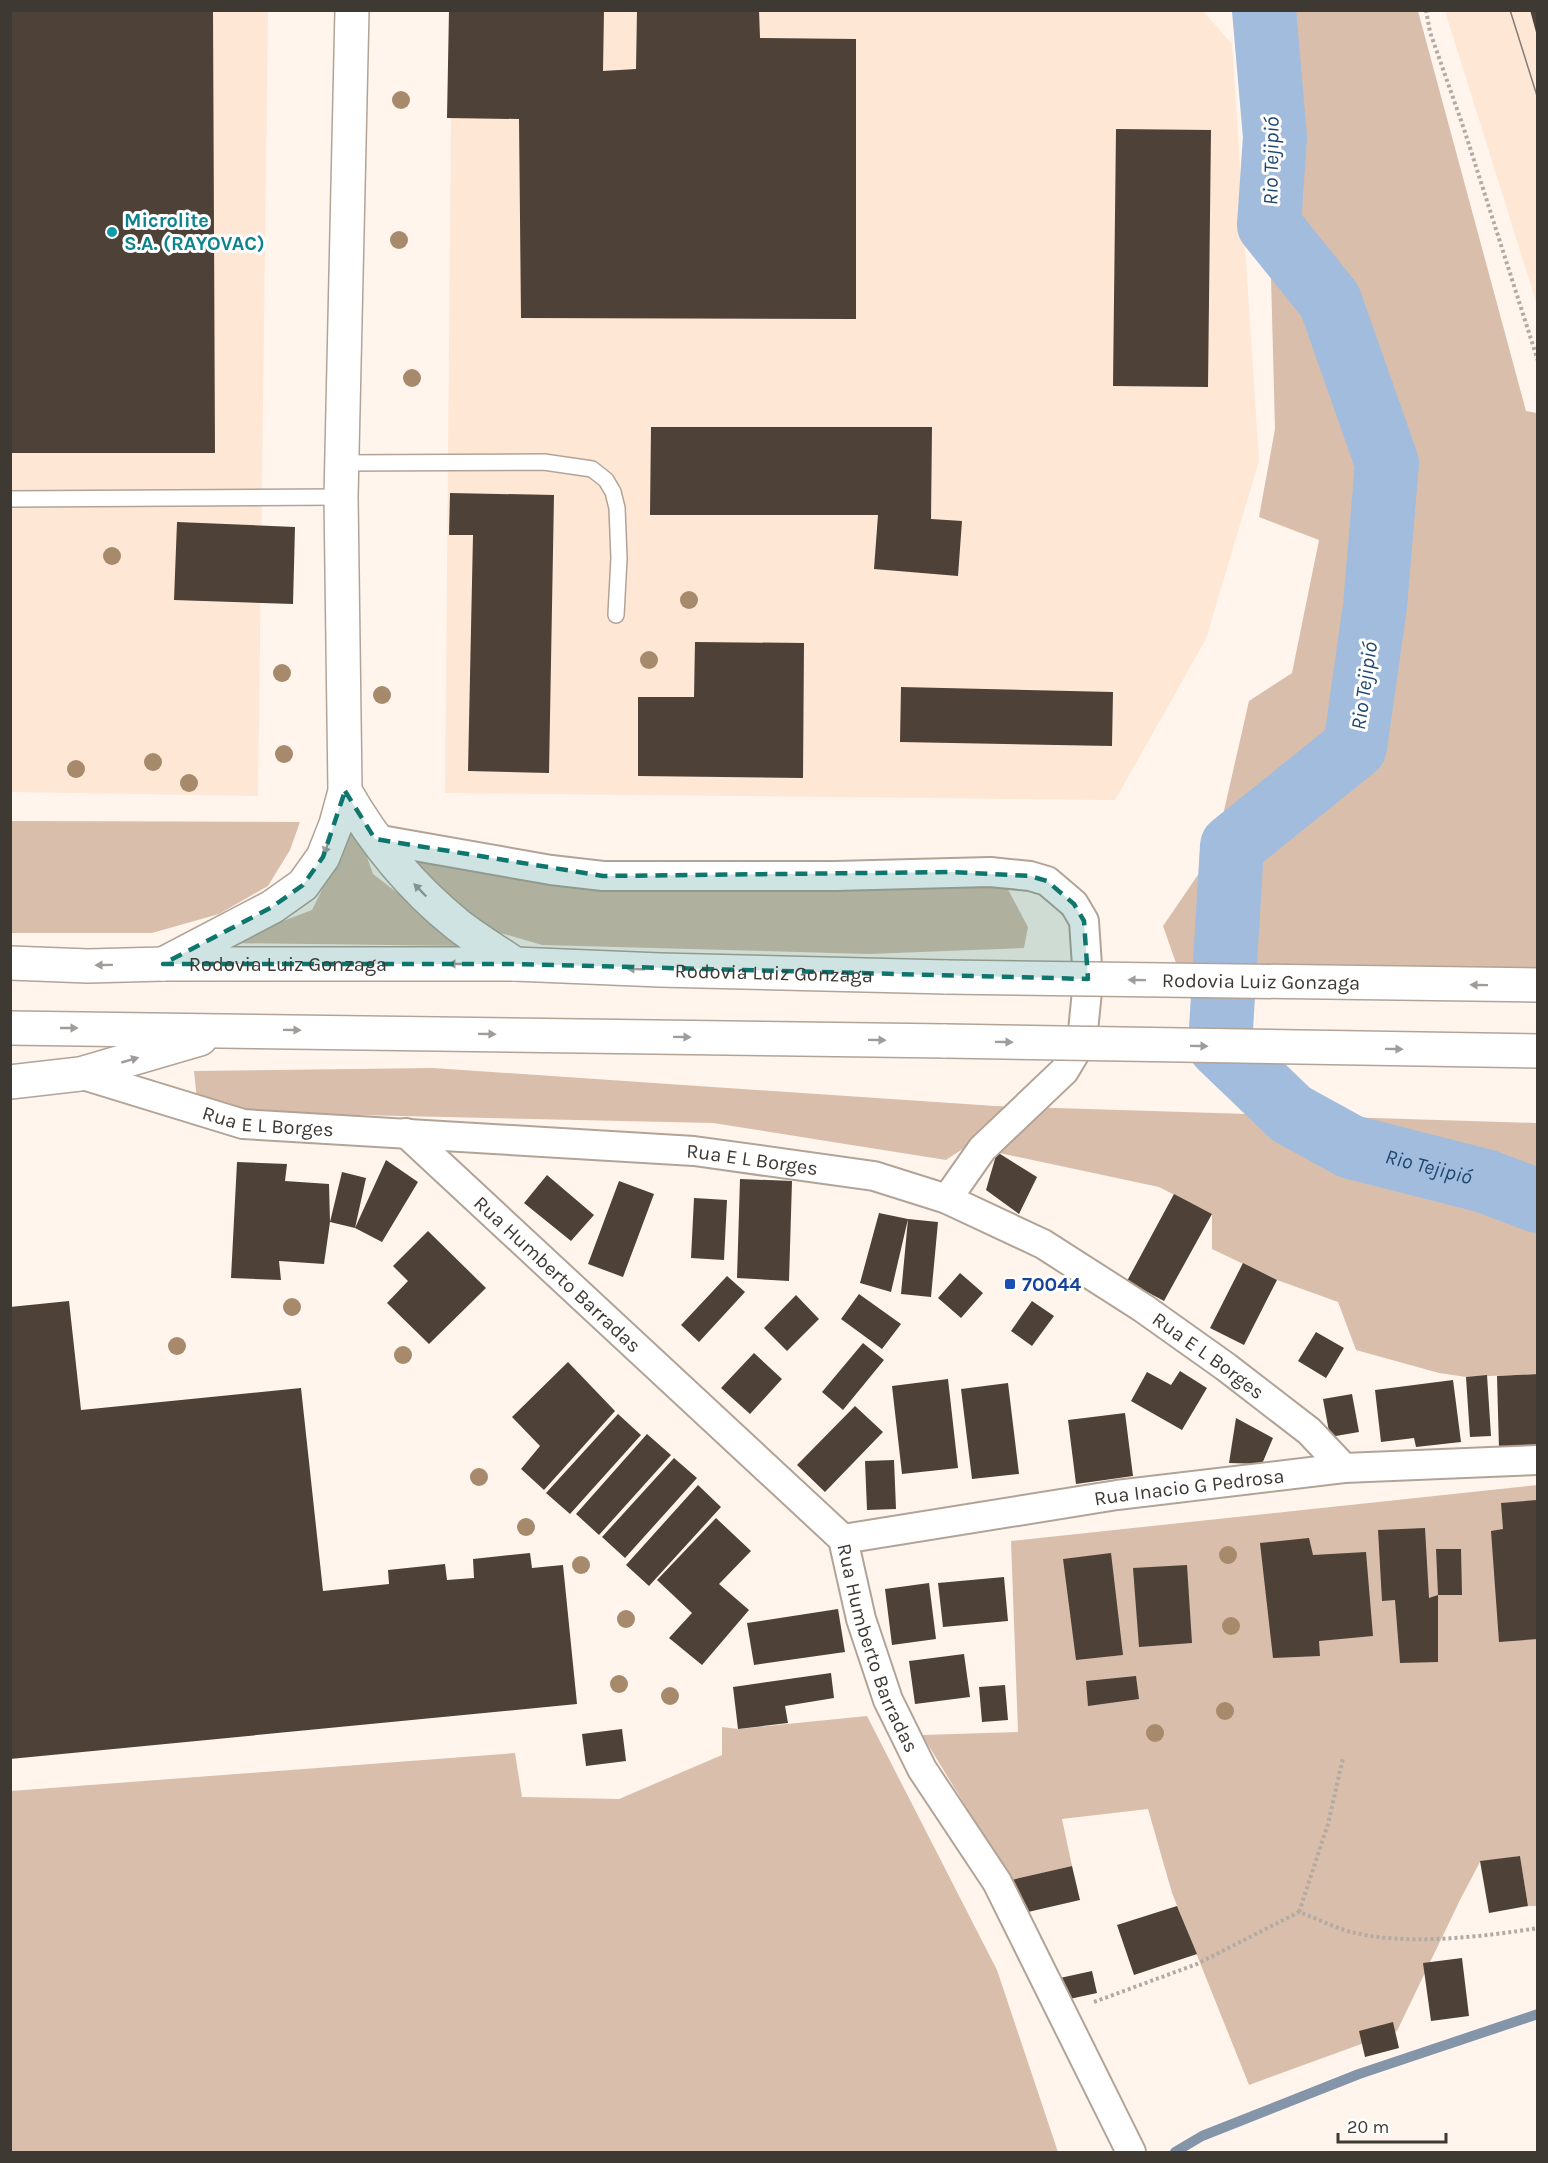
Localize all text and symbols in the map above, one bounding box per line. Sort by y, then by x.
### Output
water label: Rio Tejipió [1258,116,1284,206]
place label: Microlite S.A. (RAYOVAC) [124,209,265,255]
marker: Microlite S.A. (RAYOVAC) [105,225,119,239]
water label: Rio Tejipió [1346,640,1382,732]
one-way arrow [322,837,331,855]
one-way arrow [413,882,427,897]
street label: Rodovia Luiz Gonzaga [189,953,387,976]
one-way arrow [447,959,466,969]
street label: Rodovia Luiz Gonzaga [674,959,873,987]
one-way arrow [95,960,114,970]
one-way arrow [627,965,646,974]
street label: Rodovia Luiz Gonzaga [1162,969,1360,995]
one-way arrow [1128,975,1147,985]
one-way arrow [1470,980,1489,989]
one-way arrow [59,1023,78,1033]
one-way arrow [283,1026,302,1035]
one-way arrow [478,1029,497,1039]
one-way arrow [673,1032,692,1042]
one-way arrow [868,1035,887,1045]
one-way arrow [995,1037,1014,1047]
one-way arrow [1190,1041,1209,1050]
one-way arrow [1385,1044,1404,1054]
one-way arrow [121,1055,139,1064]
street label: Rua E L Borges [200,1101,334,1141]
street label: Rua E L Borges [686,1140,819,1180]
water label: Rio Tejipió [1383,1144,1475,1189]
street label: Rua Humberto Barradas [469,1191,645,1357]
place label: 70044 [1022,1273,1081,1296]
marker: 70044 [1003,1277,1017,1291]
street label: Rua E L Borges [1148,1307,1268,1404]
street label: Rua Inacio G Pedrosa [1092,1464,1285,1511]
street label: Rua Humberto Barradas [832,1541,923,1756]
scale bar [1338,2106,1446,2144]
text: 20 m [1347,2116,1389,2138]

